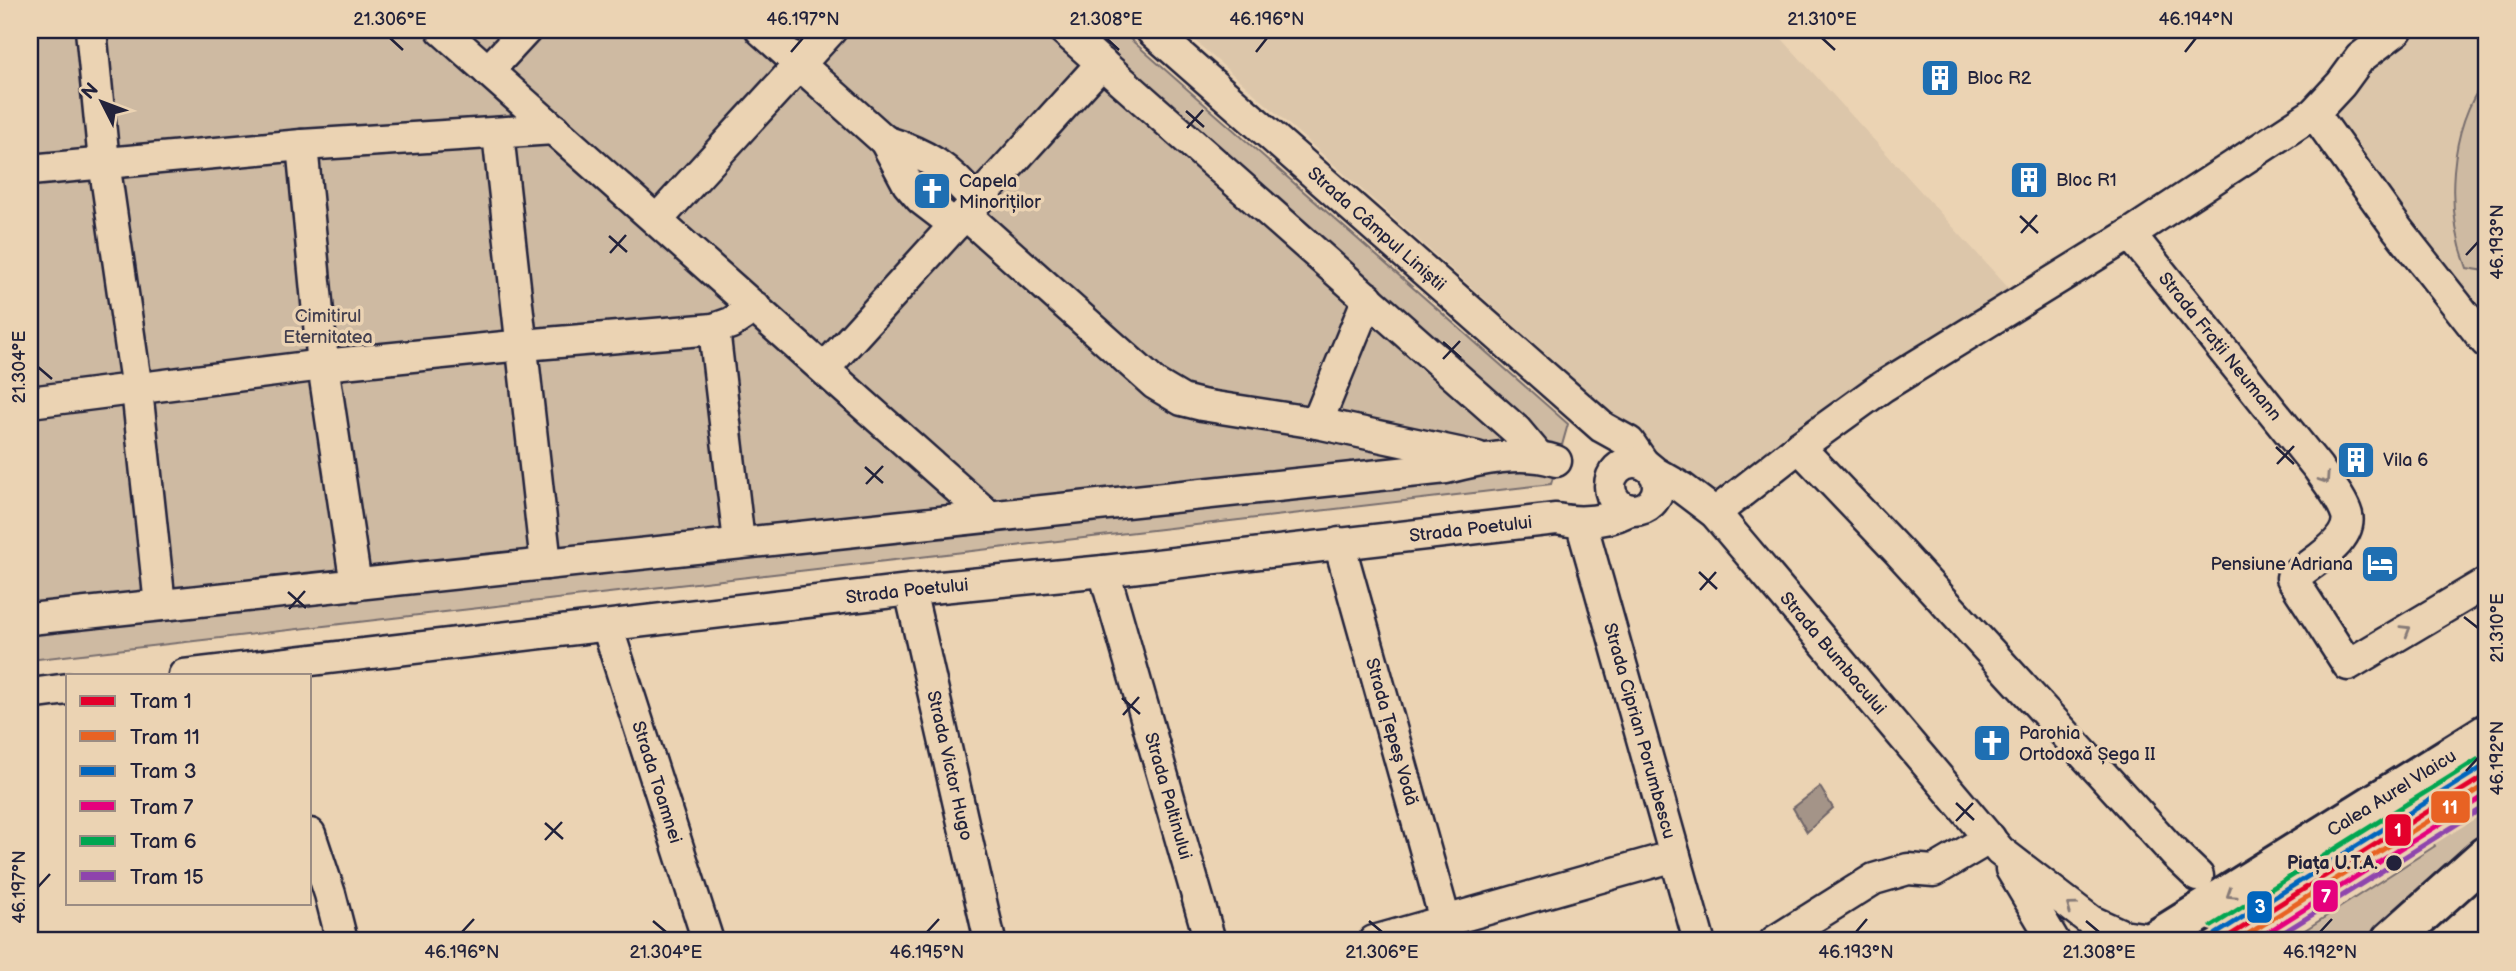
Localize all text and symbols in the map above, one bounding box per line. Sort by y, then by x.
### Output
text: 21.306°E [353,9,427,30]
text: 46.197°N [766,9,840,30]
text: 21.308°E [1069,9,1143,30]
text: 46.196°N [1229,9,1305,30]
text: 21.310°E [1787,9,1857,30]
text: 46.194°N [2159,9,2233,30]
building icon: Bloc R2 [1919,57,1961,99]
north arrow [66,66,136,136]
place label: Bloc R2 [1967,68,2032,89]
text: N [77,79,104,105]
building icon: Bloc R1 [2008,159,2050,201]
street label: Strada Câmpul Liniștii [1303,163,1450,296]
church icon: Capela Minoriților [911,170,953,212]
place label: Bloc R1 [2056,170,2117,191]
place label: Capela Minoriților [959,171,1041,213]
text: 46.193°N [2487,204,2508,280]
street label: Strada Frații Neumann [2154,268,2286,425]
park label: Cimitirul Eternitatea [283,306,373,348]
text: 21.304°E [9,330,30,403]
building icon: Vila 6 [2335,439,2377,481]
place label: Vila 6 [2383,450,2428,471]
one-way arrow [2317,471,2330,484]
street label: Strada Poetului [1408,512,1533,547]
hotel icon: Pensiune Adriana [2359,543,2401,585]
place label: Pensiune Adriana [2211,554,2353,575]
street label: Strada Poetului [845,574,970,608]
street label: Strada Bumbacului [1775,588,1890,719]
text: 21.310°E [2487,593,2508,663]
street label: Strada Ciprian Porumbescu [1599,621,1680,841]
one-way arrow [2399,625,2412,638]
street label: Strada Țepeș Vodă [1361,656,1422,808]
legend [66,674,312,904]
text: Tram 1 [130,689,192,714]
street label: Strada Victor Hugo [922,689,977,843]
street label: Strada Toamnei [627,719,686,846]
text: 46.192°N [2487,721,2508,795]
church icon: Parohia Ortodoxă Șega II [1971,722,2013,764]
place label: Parohia Ortodoxă Șega II [2019,723,2156,765]
text: Tram 11 [130,725,200,750]
street label: Strada Paltinului [1140,730,1196,862]
street label: Calea Aurel Vlaicu [2324,745,2460,841]
text: Tram 3 [130,759,197,784]
line badge: 11 [2430,790,2471,824]
text: Tram 7 [130,795,194,820]
text: 11 [2442,797,2458,820]
line badge: 1 [2384,813,2412,847]
text: 1 [2394,820,2402,843]
text: Tram 6 [130,829,197,854]
text: 46.197°N [9,850,30,924]
place label: Piața U.T.A. [2287,853,2378,875]
marker: Piața U.T.A. [2384,853,2404,873]
text: Tram 15 [130,865,204,890]
line badge: 7 [2312,879,2339,913]
one-way arrow [2226,885,2239,898]
text: 7 [2321,886,2332,909]
line badge: 3 [2246,890,2273,924]
text: 3 [2254,896,2266,919]
one-way arrow [2066,903,2079,915]
text: 46.196°N [424,942,500,963]
text: 21.304°E [630,942,703,963]
text: 46.195°N [890,942,964,963]
text: 21.306°E [1345,942,1419,963]
text: 46.193°N [1818,942,1894,963]
text: 21.308°E [2062,942,2136,963]
text: 46.192°N [2283,942,2357,963]

